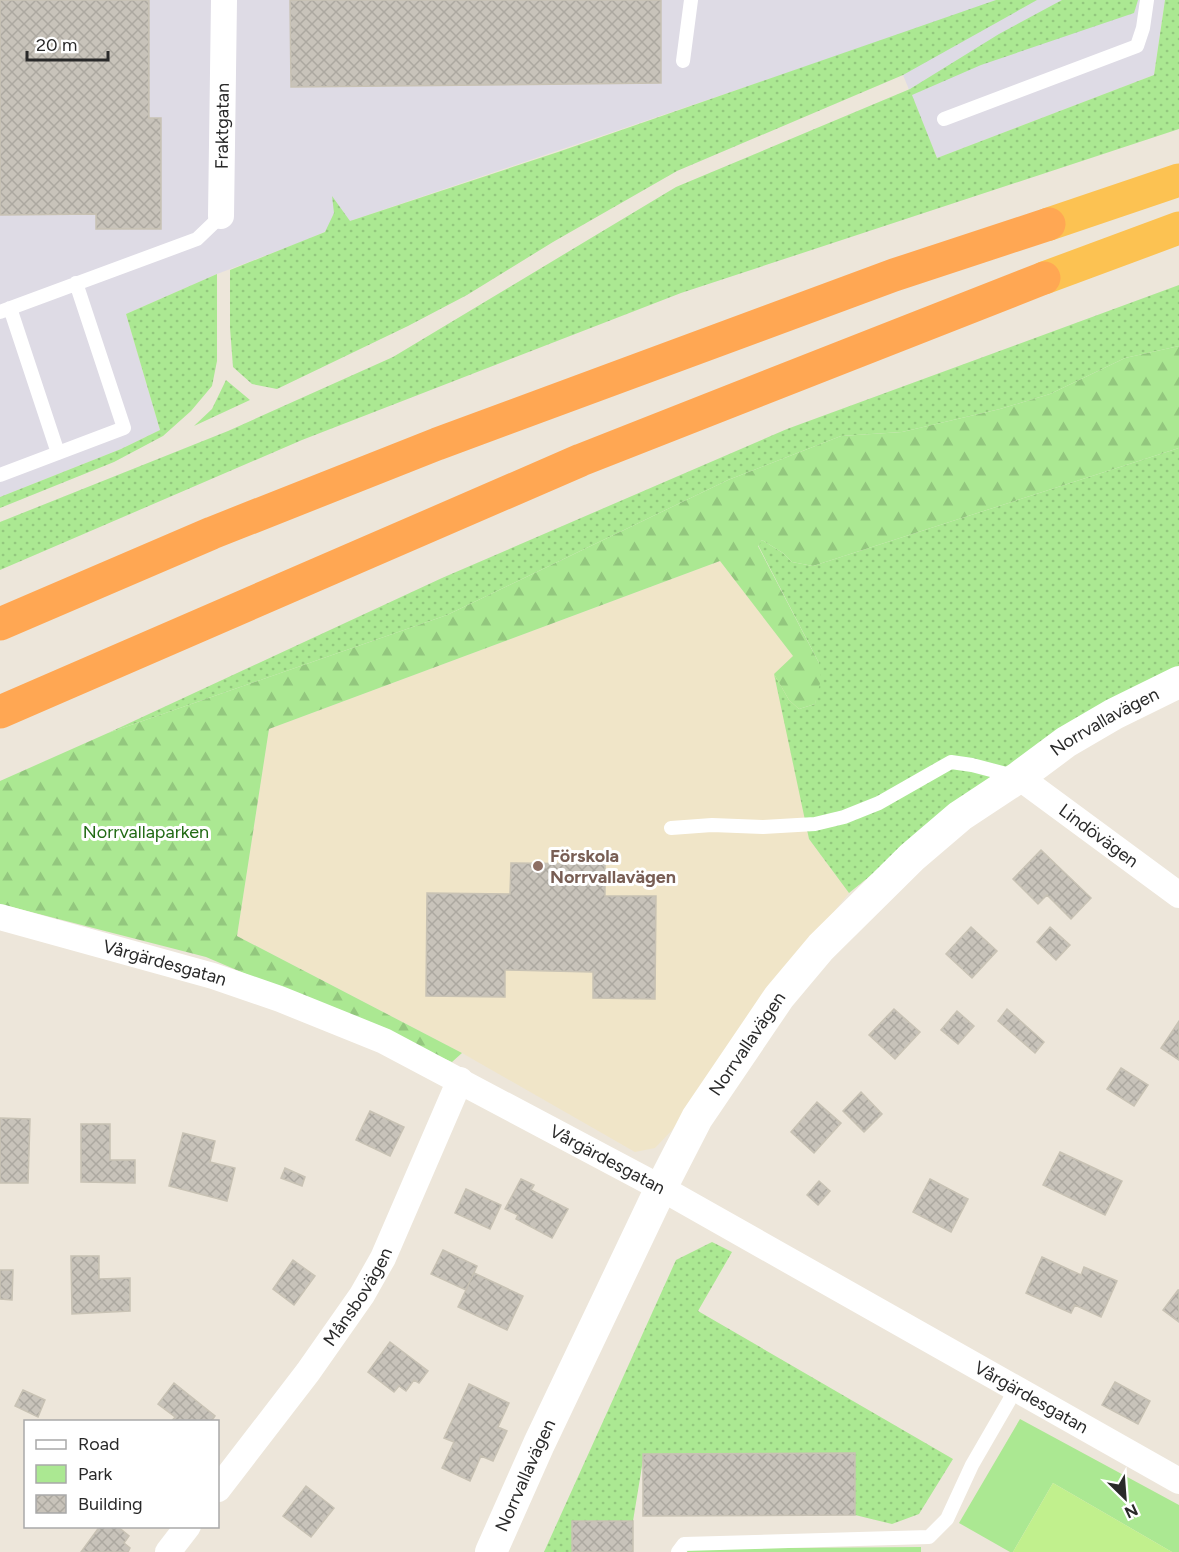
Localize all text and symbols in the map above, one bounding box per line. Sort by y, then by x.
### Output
scale bar [27,24,108,62]
text: 20 m [36,34,77,56]
street label: Fraktgatan [211,83,234,169]
street label: Norrvallavägen [1046,683,1162,761]
street label: Lindövägen [1055,799,1143,872]
park label: Norrvallaparken [83,821,209,843]
place label: Förskola Norrvallavägen [550,845,676,888]
marker: Förskola Norrvallavägen [531,859,545,873]
street label: Vårgärdesgatan [100,935,230,991]
street label: Norrvallavägen [704,988,790,1100]
street label: Vårgärdesgatan [546,1120,669,1199]
street label: Månsbovägen [319,1244,397,1350]
street label: Vårgärdesgatan [970,1356,1092,1438]
street label: Norrvallavägen [491,1416,560,1535]
legend [24,1420,219,1528]
text: Road [78,1433,119,1455]
text: Park [78,1463,113,1485]
north arrow [1095,1468,1155,1528]
text: Building [78,1493,143,1515]
text: N [1122,1500,1141,1522]

